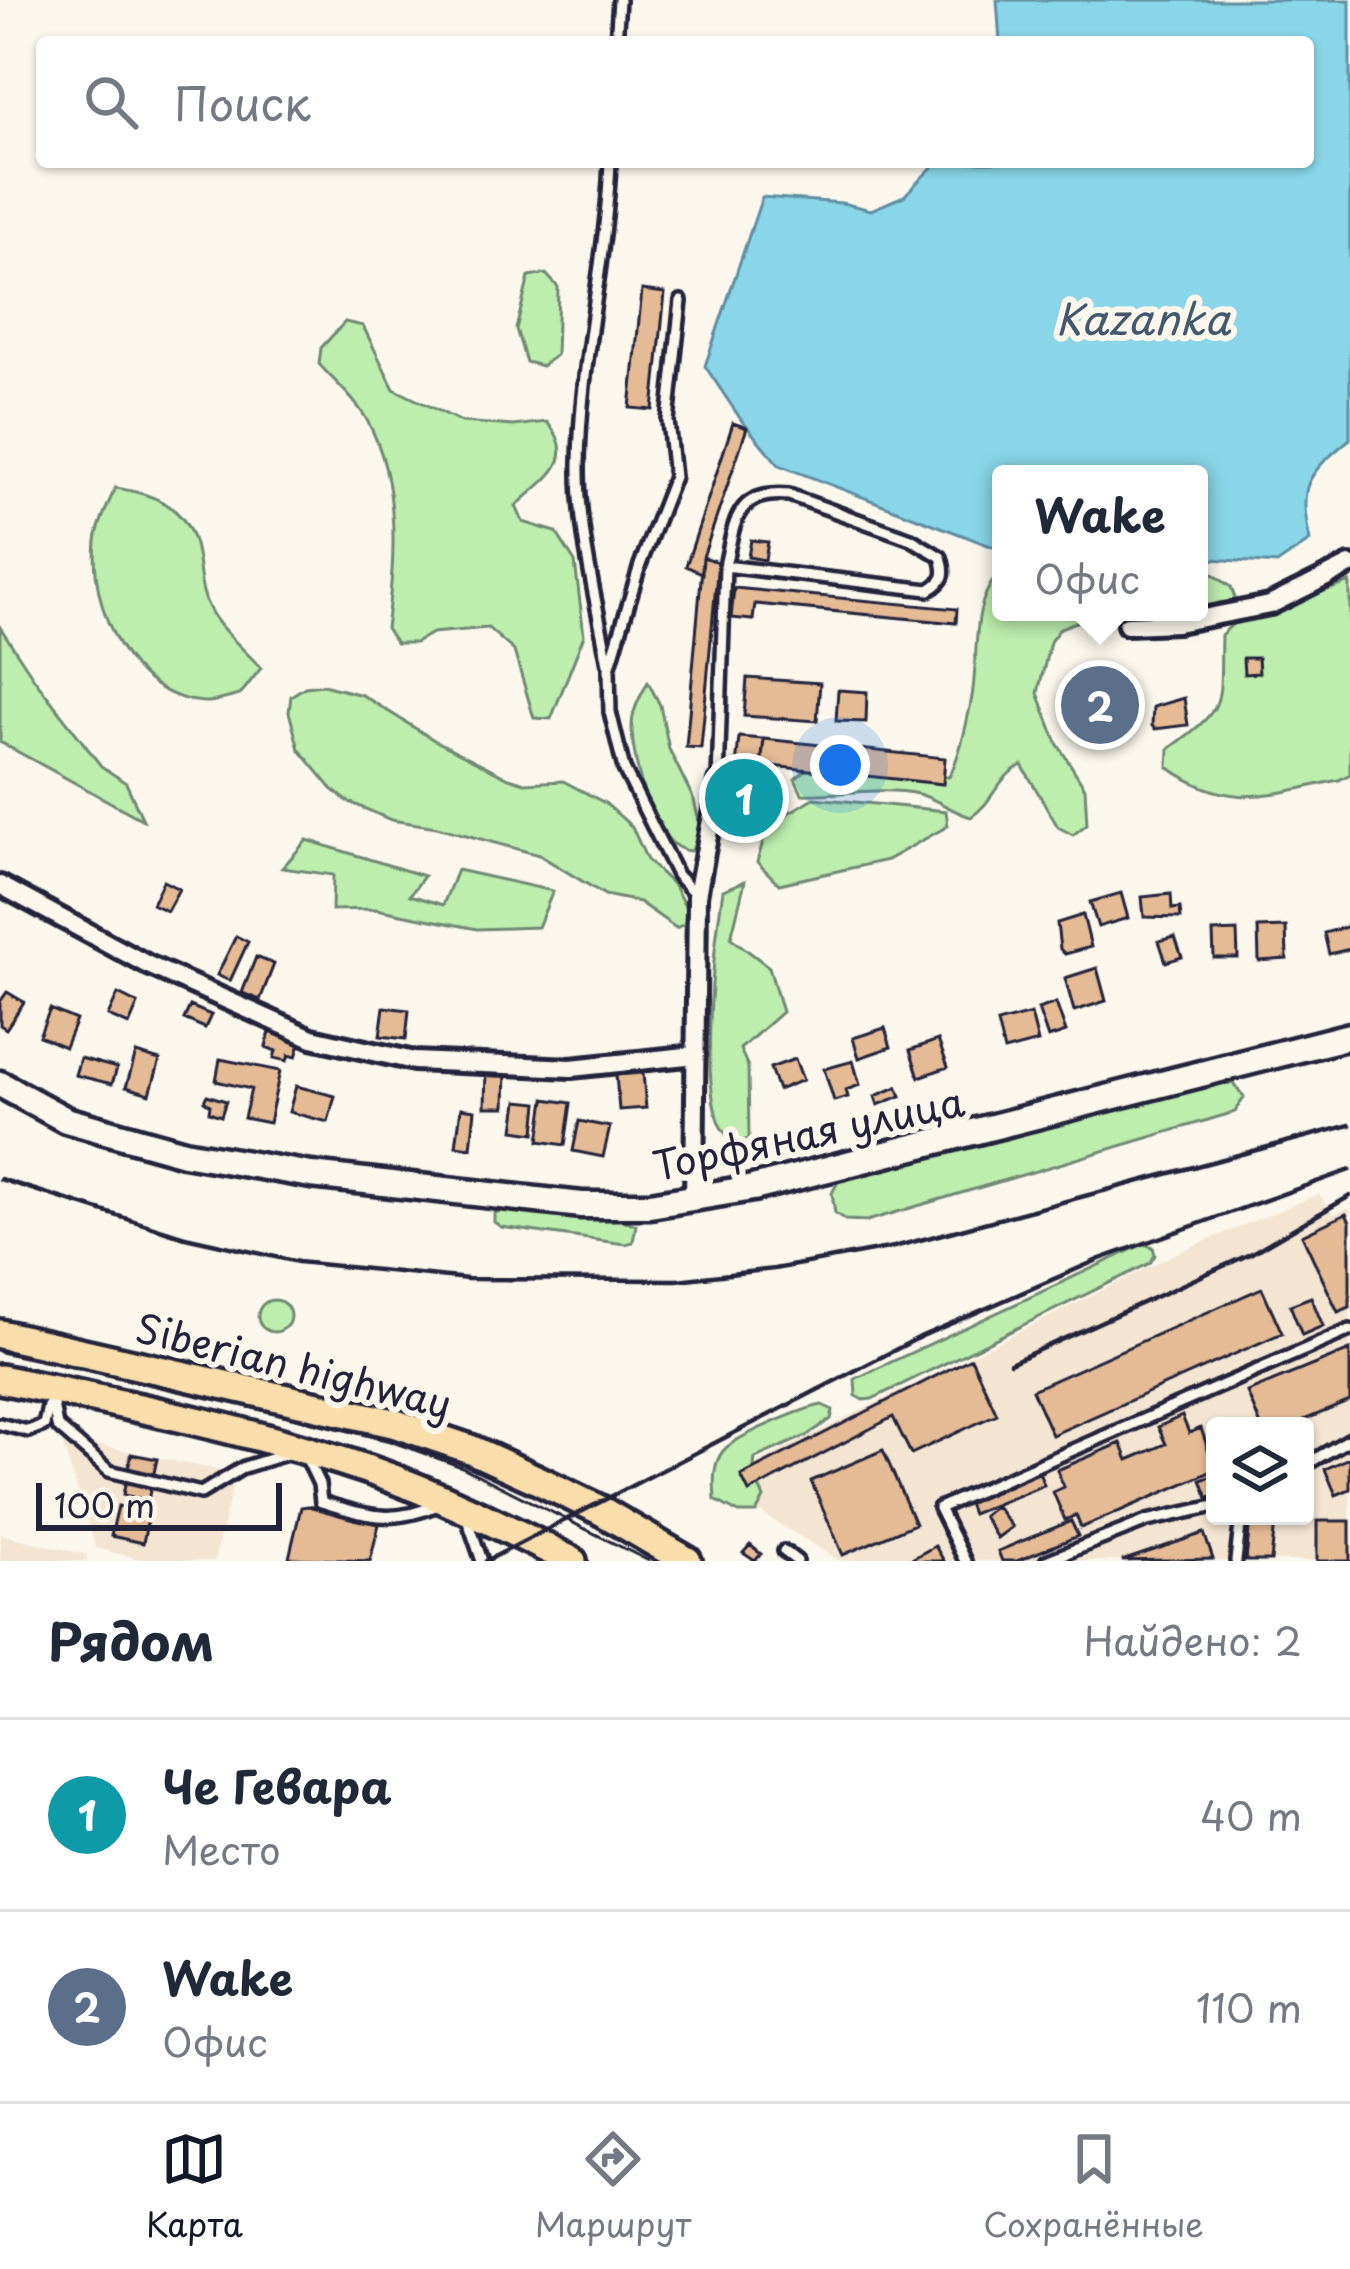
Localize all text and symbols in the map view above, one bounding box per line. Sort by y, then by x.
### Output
search box [36,36,1314,168]
text: Поиск [174,68,311,136]
icon: search [78,69,144,135]
water label: Kazanka [1056,286,1231,349]
popup [992,465,1208,621]
text: Wake [1034,480,1166,548]
text: Офис [1034,548,1140,607]
pin: 2 [1061,660,1139,750]
your location [810,735,870,795]
pin: 1 [705,753,783,843]
street label: Торфяная улица [647,1070,970,1194]
street label: Siberian highway [130,1296,458,1432]
map controls [1206,1417,1314,1525]
button: layers [1206,1417,1314,1525]
scale bar [36,1477,282,1530]
text: 100 m [54,1479,155,1529]
text: Рядом [48,1601,214,1678]
text: Найдено: 2 [1083,1610,1302,1669]
text: Че Гевара [162,1751,392,1819]
text: 1 [78,1785,96,1844]
text: 40 m [1200,1785,1302,1844]
text: Место [162,1819,281,1878]
text: Wake [162,1943,293,2011]
text: 2 [73,1977,101,2036]
text: 110 m [1196,1977,1302,2036]
text: Офис [162,2011,268,2070]
tab: Карта [146,2126,243,2248]
tab: Маршрут [535,2126,691,2248]
tab: Сохранённые [983,2126,1204,2248]

